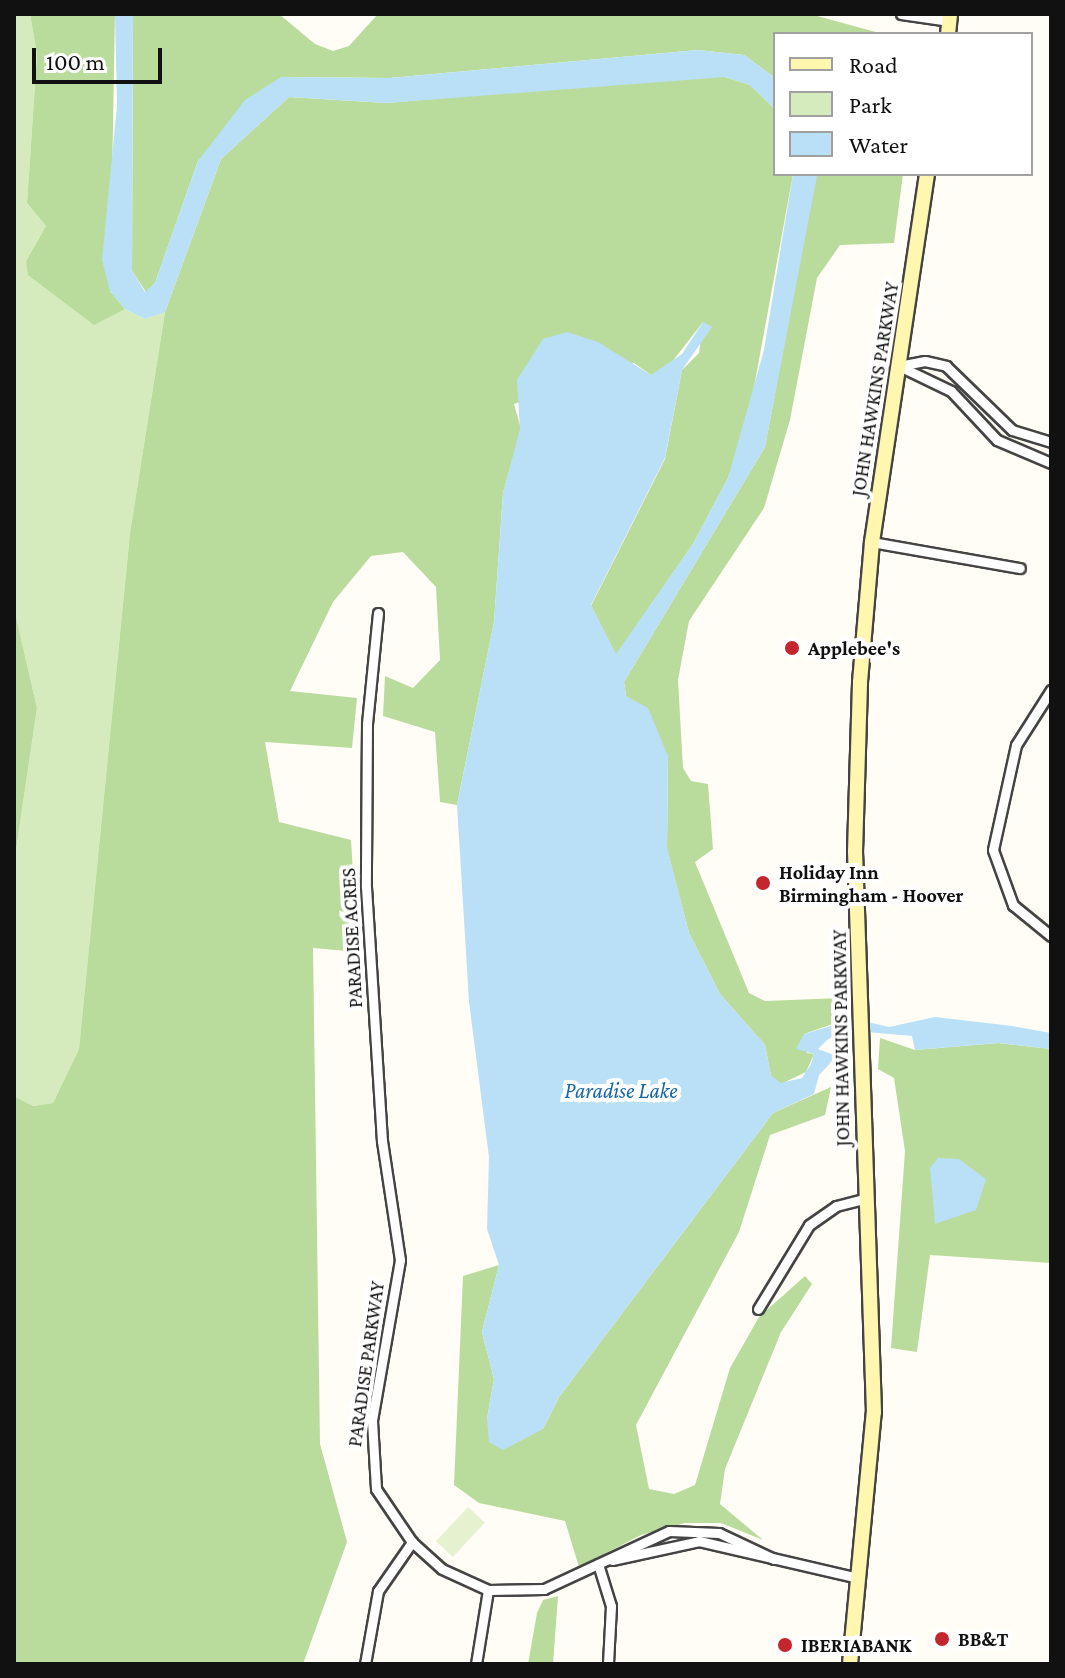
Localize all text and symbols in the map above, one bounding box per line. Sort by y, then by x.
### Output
scale bar [36,32,166,82]
legend [773,32,1033,176]
text: 100 m [46,48,105,75]
text: Road [849,51,898,78]
text: Park [849,91,892,118]
text: Water [849,131,908,158]
street label: JOHN HAWKINS PARKWAY [846,280,904,498]
place label: Applebee's [808,636,900,660]
marker: Applebee's [783,639,801,657]
place label: Holiday Inn Birmingham - Hoover [779,860,964,907]
street label: PARADISE ACRES [336,867,368,1009]
marker: Holiday Inn Birmingham - Hoover [754,874,772,892]
street label: JOHN HAWKINS PARKWAY [827,929,855,1147]
water label: Paradise Lake [564,1078,678,1104]
street label: PARADISE PARKWAY [342,1280,390,1448]
place label: BB&T [958,1627,1008,1651]
marker: BB&T [933,1630,951,1648]
place label: IBERIABANK [801,1633,912,1657]
marker: IBERIABANK [776,1636,794,1654]

